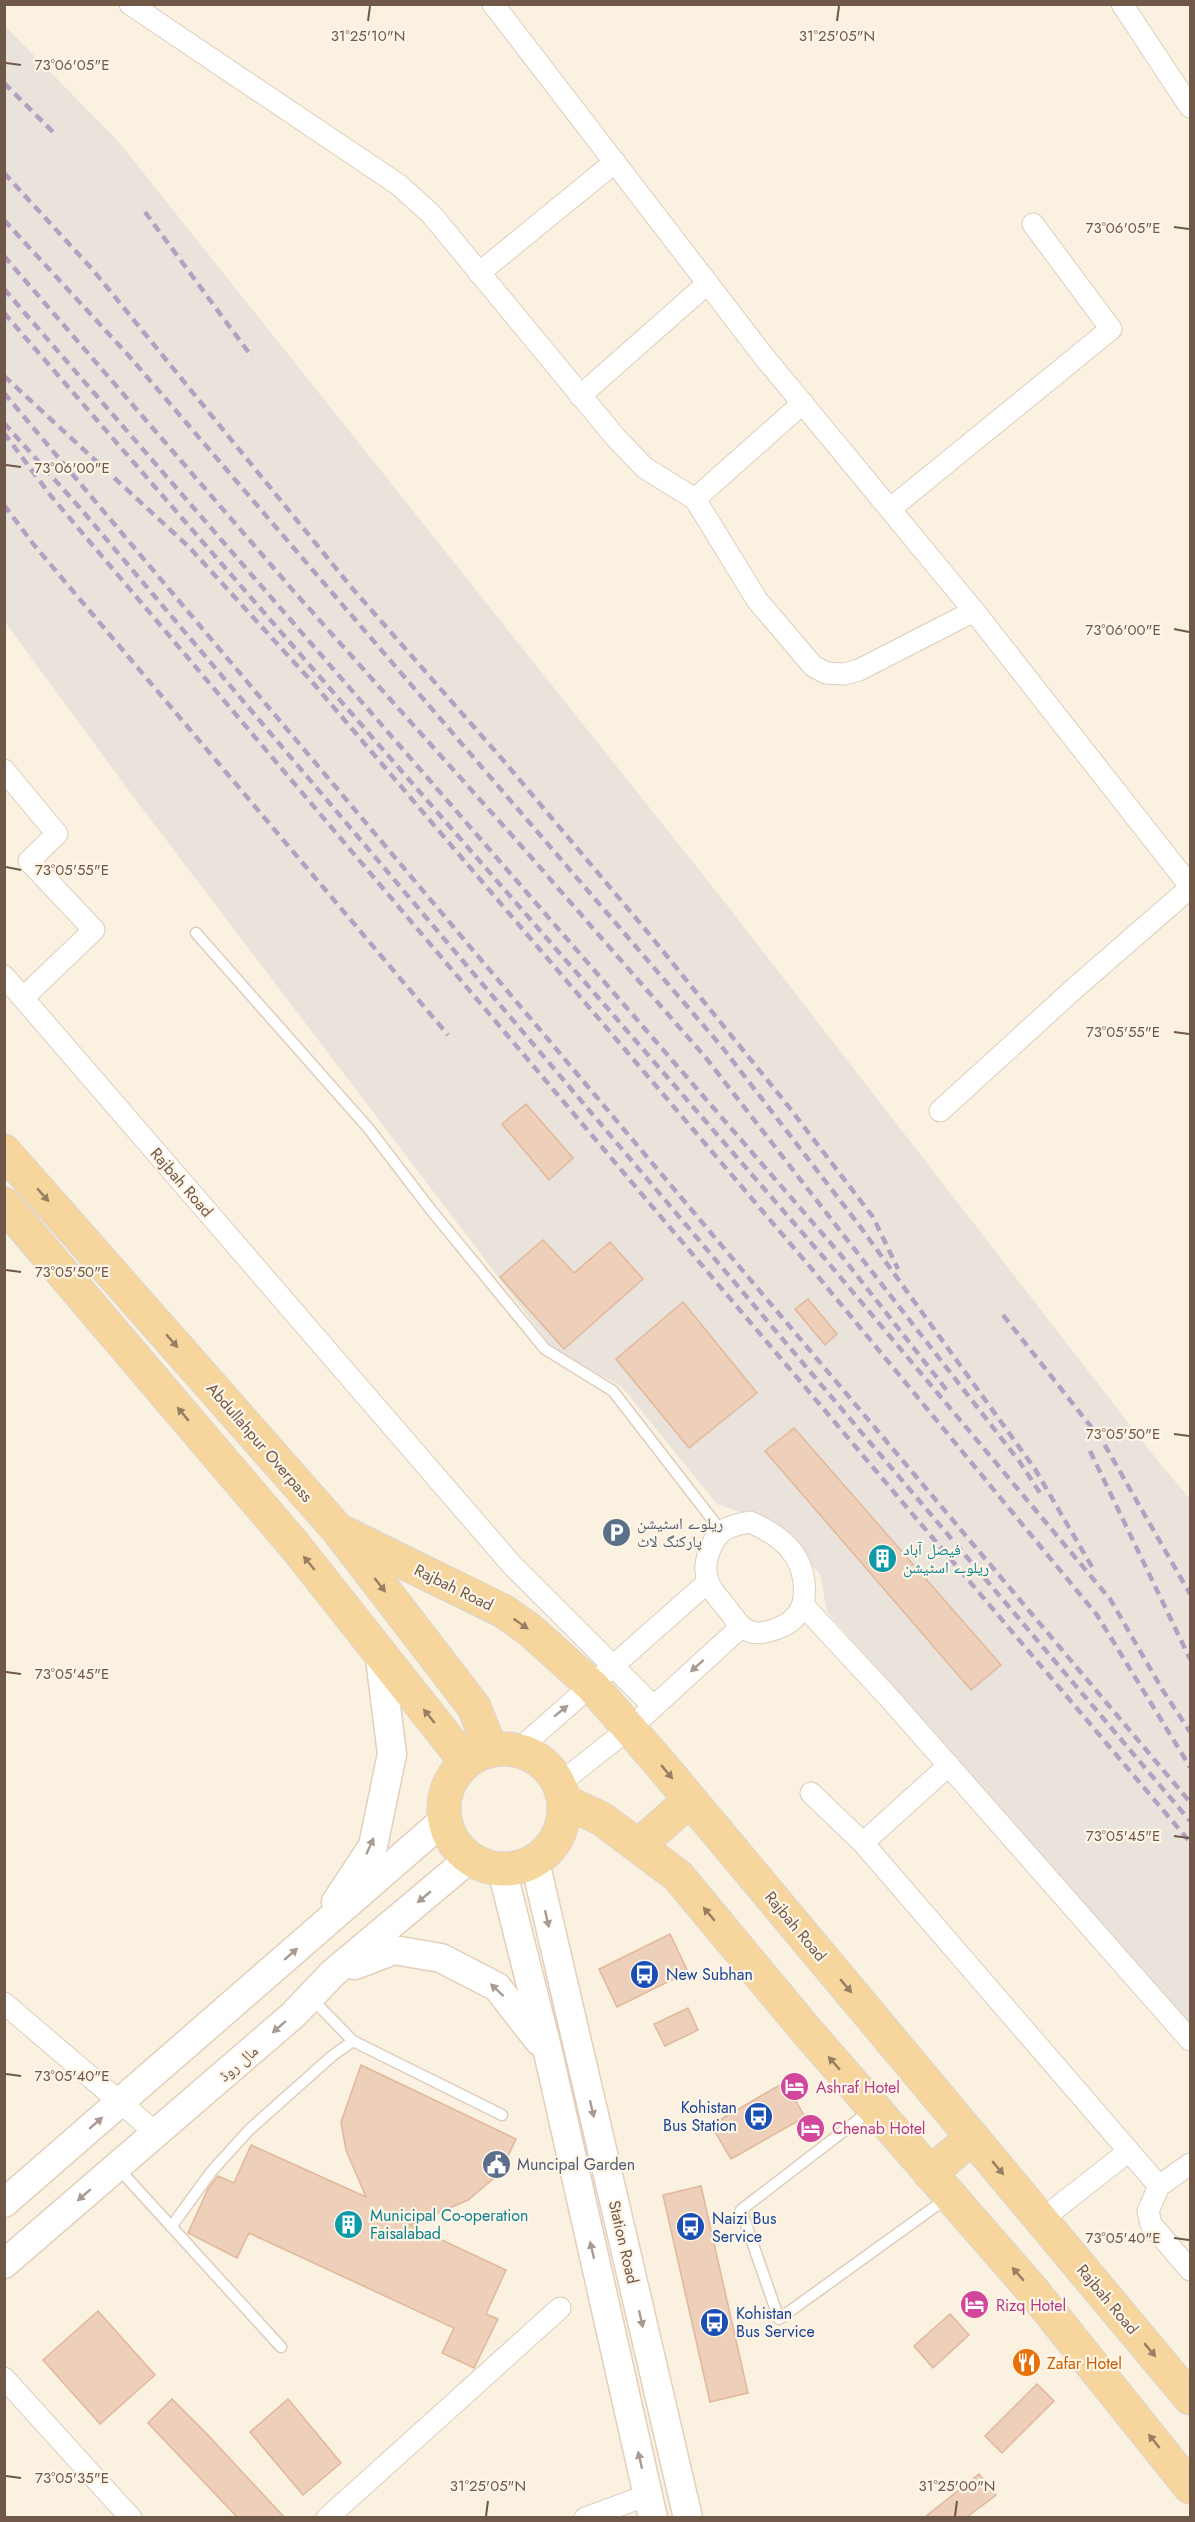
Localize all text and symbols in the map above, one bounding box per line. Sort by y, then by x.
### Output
text: 31°25'10"N [331,25,405,47]
text: 31°25'05"N [799,25,875,47]
text: 73°06'05"E [35,54,109,76]
text: 73°06'05"E [1086,217,1160,239]
text: 73°06'00"E [34,457,110,479]
text: 73°06'00"E [1085,619,1161,641]
text: 73°05'55"E [35,859,109,881]
text: 73°05'55"E [1086,1021,1160,1043]
street label: Rajbah Road [145,1143,218,1222]
one-way arrow [36,1187,49,1202]
text: 73°05'50"E [35,1261,109,1283]
one-way arrow [165,1333,178,1348]
street label: Abdullahpur Overpass [201,1378,318,1507]
one-way arrow [177,1407,190,1422]
text: 73°05'50"E [1086,1423,1160,1445]
place label: ریلوے اسٹیشن پارکنگ لاٹ [637,1512,723,1553]
parking icon: ریلوے اسٹیشن پارکنگ لاٹ [600,1516,632,1548]
place label: فیصل آباد ریلوے اسٹیشن [903,1538,989,1579]
building icon: فیصل آباد ریلوے اسٹیشن [866,1542,898,1574]
one-way arrow [302,1555,315,1571]
street label: Rajbah Road [410,1558,497,1616]
one-way arrow [374,1578,386,1593]
one-way arrow [512,1618,528,1630]
one-way arrow [690,1659,705,1673]
text: 73°05'45"E [35,1663,109,1685]
one-way arrow [554,1705,569,1718]
one-way arrow [423,1708,436,1724]
one-way arrow [660,1764,673,1780]
text: 73°05'45"E [1086,1825,1160,1847]
one-way arrow [366,1838,375,1855]
street label: Rajbah Road [759,1886,832,1966]
one-way arrow [416,1890,432,1903]
one-way arrow [703,1907,716,1922]
one-way arrow [543,1910,553,1928]
one-way arrow [283,1948,298,1961]
bus stop icon: New Subhan [629,1958,661,1990]
place label: New Subhan [666,1963,753,1986]
one-way arrow [839,1978,852,1994]
one-way arrow [490,1983,505,1997]
one-way arrow [272,2020,287,2033]
street label: مال روڈ [213,2040,263,2087]
one-way arrow [828,2056,841,2071]
text: 73°05'40"E [35,2065,109,2087]
hotel icon: Ashraf Hotel [779,2071,811,2103]
place label: Ashraf Hotel [816,2076,900,2099]
place label: Kohistan Bus Station [663,2096,737,2137]
one-way arrow [588,2099,598,2118]
bus stop icon: Kohistan Bus Station [742,2100,774,2132]
hotel icon: Chenab Hotel [795,2112,827,2144]
one-way arrow [88,2117,103,2130]
place label: Chenab Hotel [832,2117,926,2140]
public building icon: Muncipal Garden [480,2148,512,2180]
place label: Muncipal Garden [517,2153,635,2176]
one-way arrow [991,2160,1004,2176]
one-way arrow [76,2189,92,2202]
street label: Station Road [603,2198,644,2286]
place label: Municipal Co-operation Faisalabad [370,2204,529,2245]
place label: Naizi Bus Service [712,2207,776,2248]
building icon: Municipal Co-operation Faisalabad [333,2208,365,2240]
bus stop icon: Naizi Bus Service [675,2211,707,2243]
text: 73°05'40"E [1086,2227,1160,2249]
one-way arrow [587,2240,596,2259]
street label: Rajbah Road [1071,2259,1144,2339]
one-way arrow [1011,2266,1025,2281]
hotel icon: Rizq Hotel [959,2289,991,2321]
place label: Rizq Hotel [996,2294,1066,2317]
place label: Kohistan Bus Service [736,2302,815,2343]
bus stop icon: Kohistan Bus Service [699,2306,731,2338]
one-way arrow [637,2310,647,2328]
one-way arrow [1143,2342,1156,2357]
restaurant icon: Zafar Hotel [1010,2347,1042,2379]
place label: Zafar Hotel [1047,2352,1122,2375]
one-way arrow [1147,2433,1160,2449]
one-way arrow [634,2451,644,2470]
text: 73°05'35"E [35,2467,109,2489]
text: 31°25'05"N [450,2475,526,2497]
text: 31°25'00"N [919,2475,995,2497]

